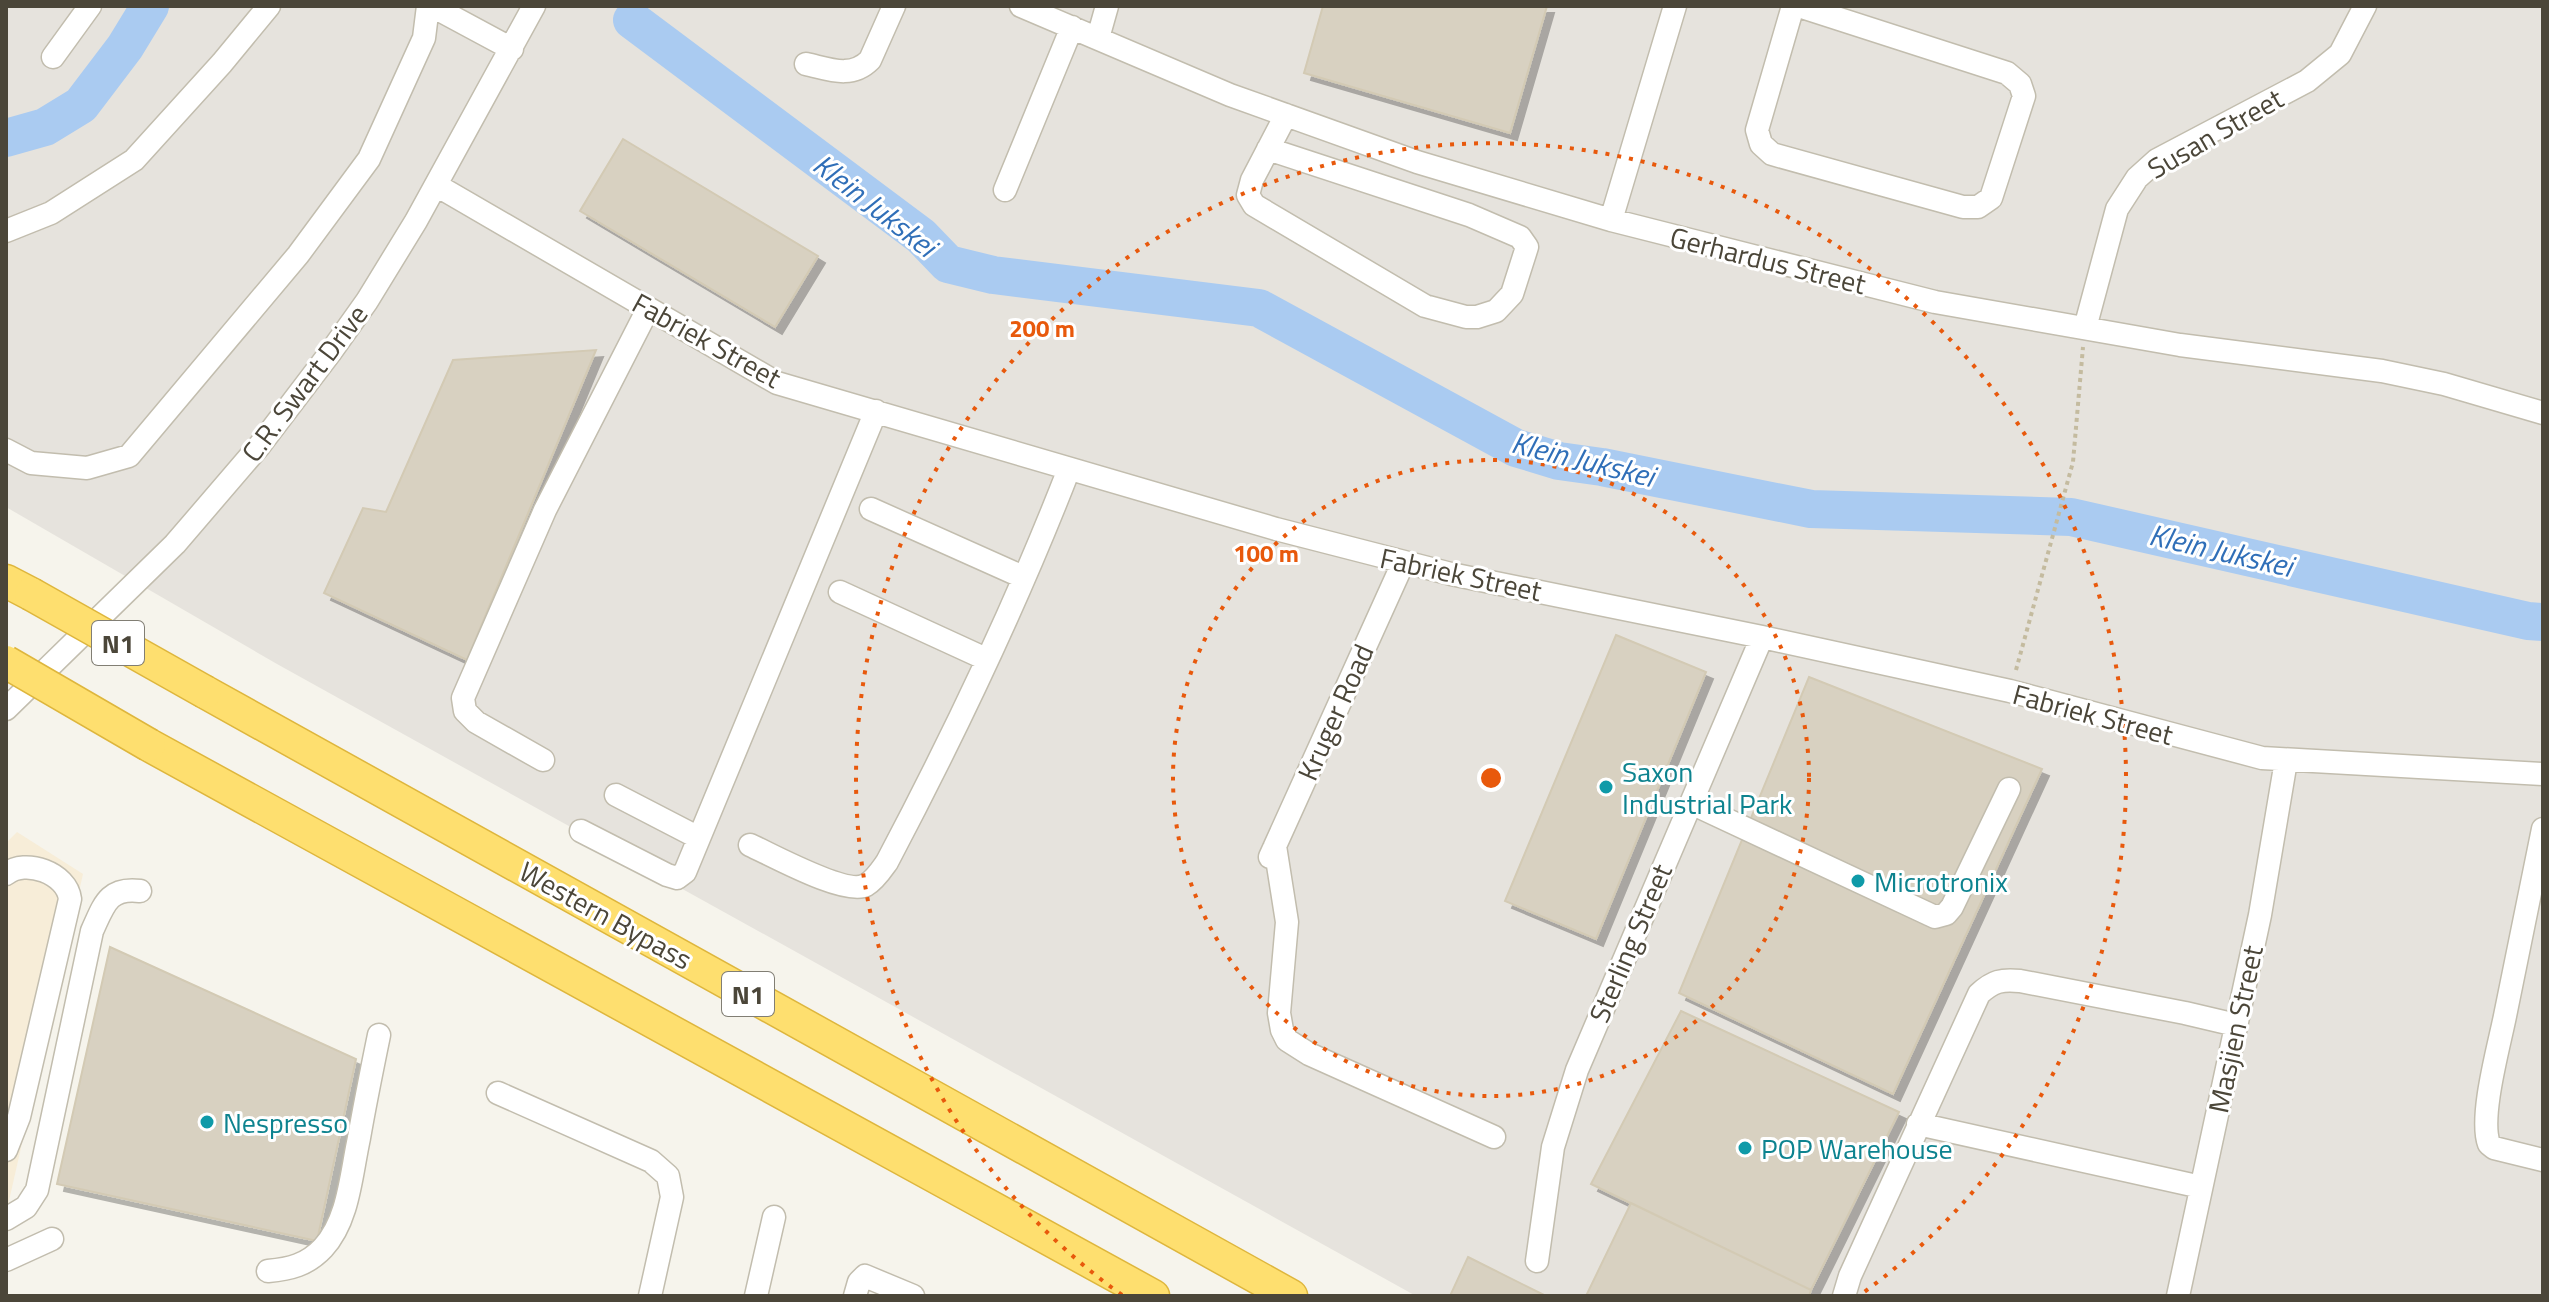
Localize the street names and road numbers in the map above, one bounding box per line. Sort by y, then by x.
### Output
street label: Susan Street [2139,77,2291,189]
street label: Gerhardus Street [1666,215,1871,305]
street label: Fabriek Street [625,281,789,399]
street label: C.R. Swart Drive [230,295,378,471]
street label: Fabriek Street [1376,536,1546,612]
road number: N1 [92,621,144,665]
street label: Kruger Road [1286,637,1384,787]
street label: Fabriek Street [2008,672,2178,756]
street label: Western Bypass [512,850,700,980]
street label: Sterling Street [1577,857,1683,1029]
street label: Masjien Street [2196,941,2274,1117]
road number: N1 [722,972,774,1016]

